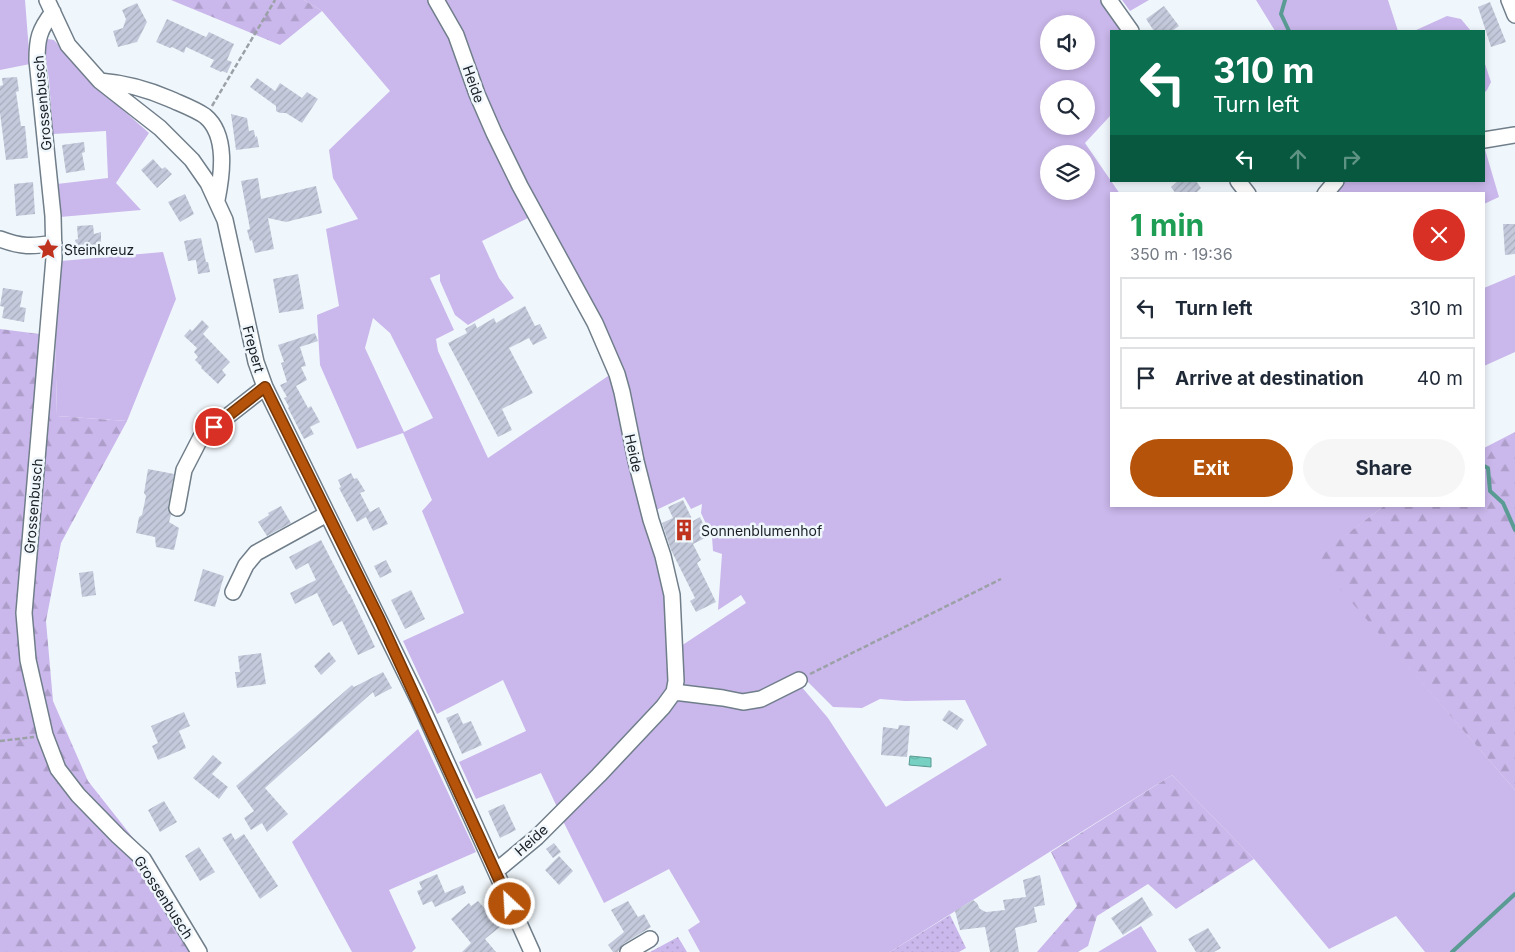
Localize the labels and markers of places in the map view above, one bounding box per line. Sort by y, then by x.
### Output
place icon: Steinkreuz [35,236,61,262]
place label: Steinkreuz [64,241,134,258]
pin [193,406,235,448]
building icon: Sonnenblumenhof [671,517,697,543]
place label: Sonnenblumenhof [701,522,822,539]

